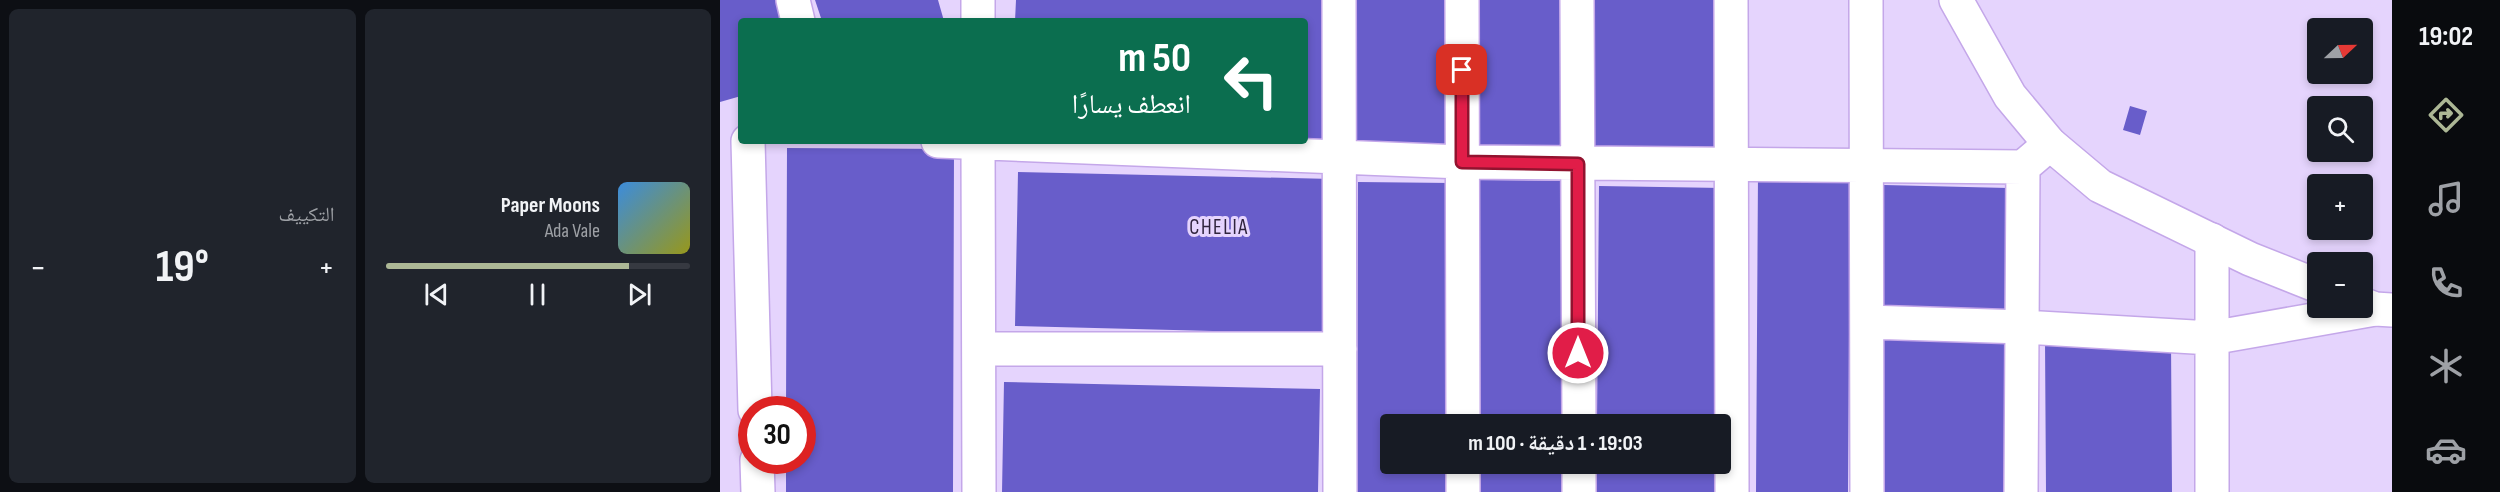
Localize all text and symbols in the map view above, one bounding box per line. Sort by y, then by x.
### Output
north arrow [2307,18,2373,84]
map controls [2307,18,2373,318]
text: 19:02 [2419,21,2473,53]
text: 50 m [1118,33,1191,84]
icon: left [1212,42,1290,120]
pin [1436,44,1487,95]
icon: arrive [1445,53,1478,86]
text: انعطف يسارًا [1072,89,1191,121]
icon: directions [2425,94,2467,136]
button: search [2307,96,2373,162]
button: + [2307,174,2373,240]
icon: music [2425,178,2467,220]
text: Paper Moons [501,192,600,219]
text: التكييف [278,203,335,227]
district label: CHELIA [1189,215,1249,240]
text: Ada Vale [545,219,600,243]
text: 19° [156,240,209,295]
text: − [30,248,46,288]
text: + [318,248,335,288]
button: − [2307,252,2373,318]
icon: phone [2425,262,2467,304]
icon: previous [420,278,453,311]
icon: pause [521,278,554,311]
icon: next [623,278,656,311]
position arrow [1546,321,1610,385]
icon: climate [2425,345,2467,387]
speed limit sign: 30 [738,396,816,474]
icon: car [2425,429,2467,471]
text: 19:03 · 1 دقيقة · 100 m [1468,430,1643,457]

